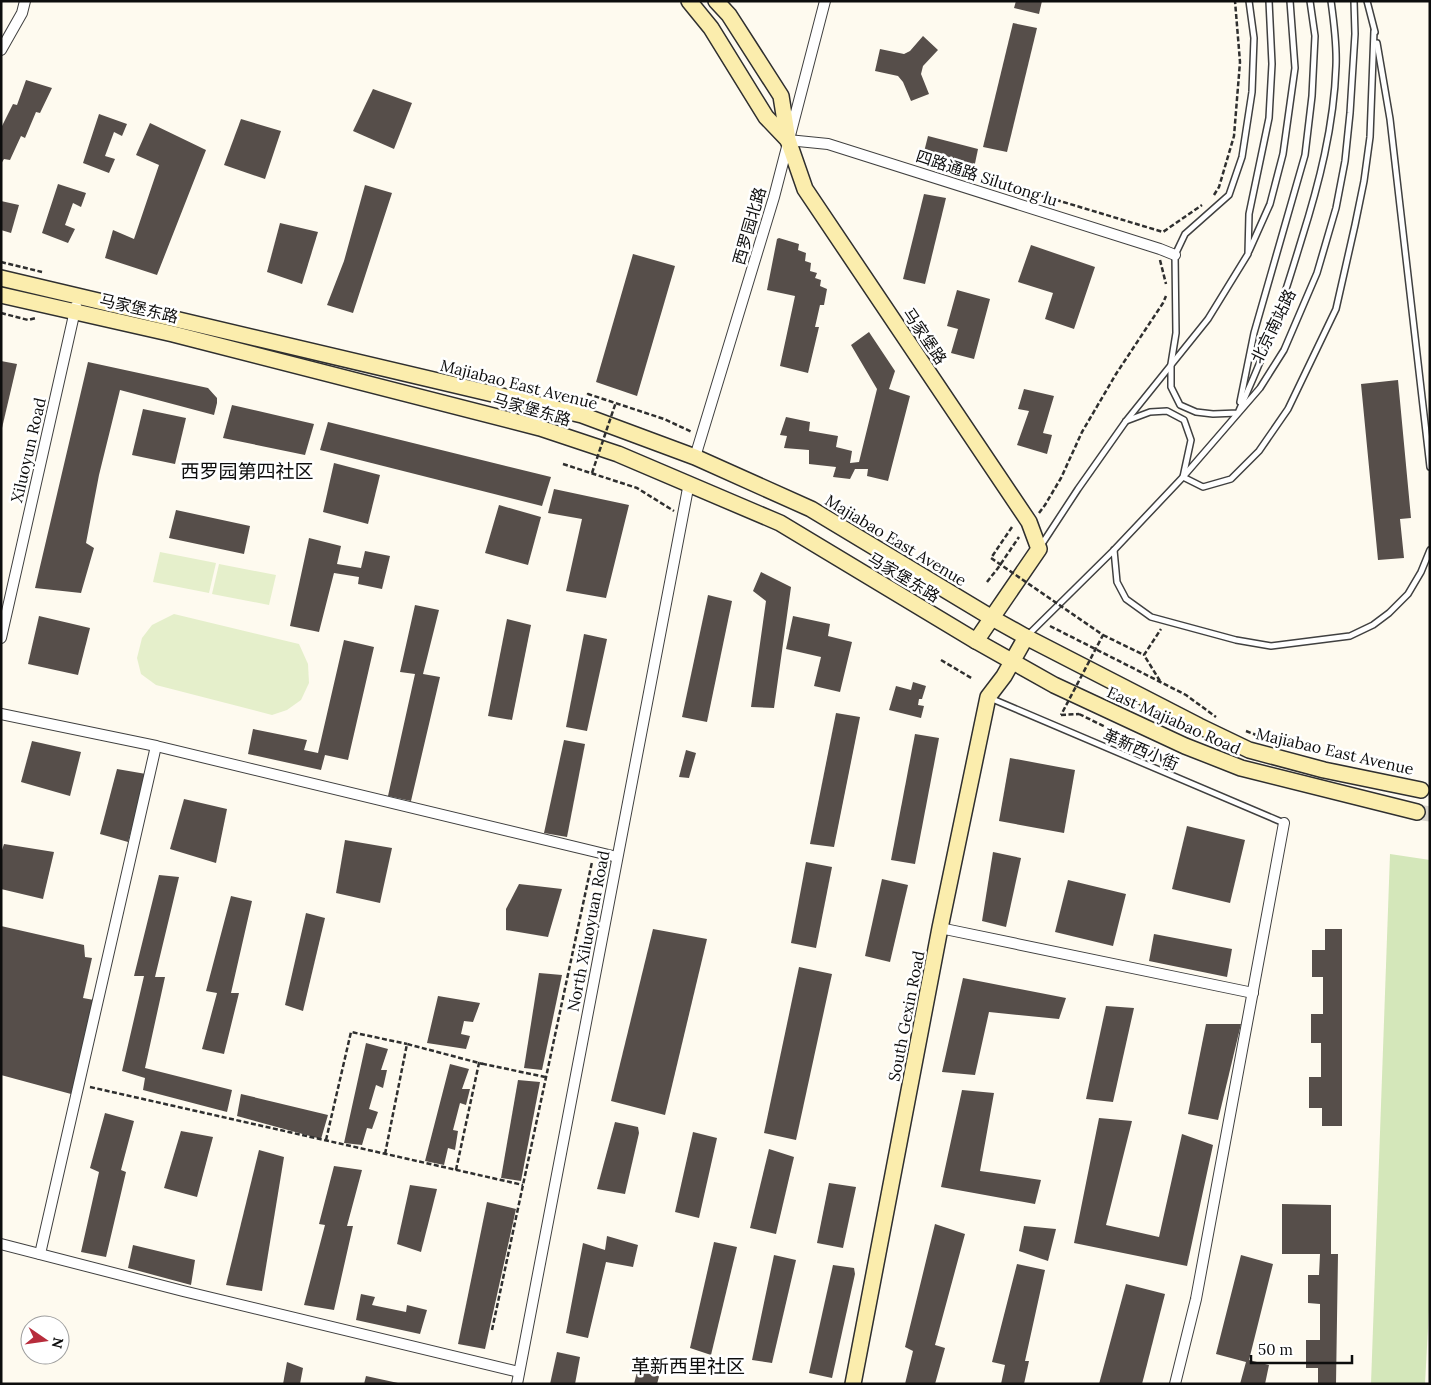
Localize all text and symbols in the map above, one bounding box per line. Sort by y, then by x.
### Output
street label: 四路通路 Silutong lu [914,146,1061,210]
street label: 西罗园北路 [728,185,770,267]
street label: 北京南站路 [1246,286,1300,366]
street label: 马家堡东路 [98,289,180,327]
street label: 马家堡路 [899,304,951,368]
street label: Majiabao East Avenue [438,355,600,413]
street label: 马家堡东路 [491,388,573,430]
street label: Xiluoyun Road [6,395,50,504]
district label: 西罗园第四社区 [180,459,314,483]
street label: Majiabao East Avenue [822,490,971,590]
street label: 马家堡东路 [865,548,943,606]
street label: East Majiabao Road [1104,682,1244,759]
street label: Majiabao East Avenue [1254,723,1416,779]
street label: 革新西小街 [1100,724,1182,774]
street label: North Xiluoyuan Road [563,848,614,1013]
street label: South Gexin Road [884,949,929,1083]
north arrow [20,1315,70,1365]
scale bar [1251,1332,1352,1364]
text: N [48,1336,68,1350]
text: 50 m [1258,1340,1293,1359]
district label: 革新西里社区 [631,1354,745,1378]

